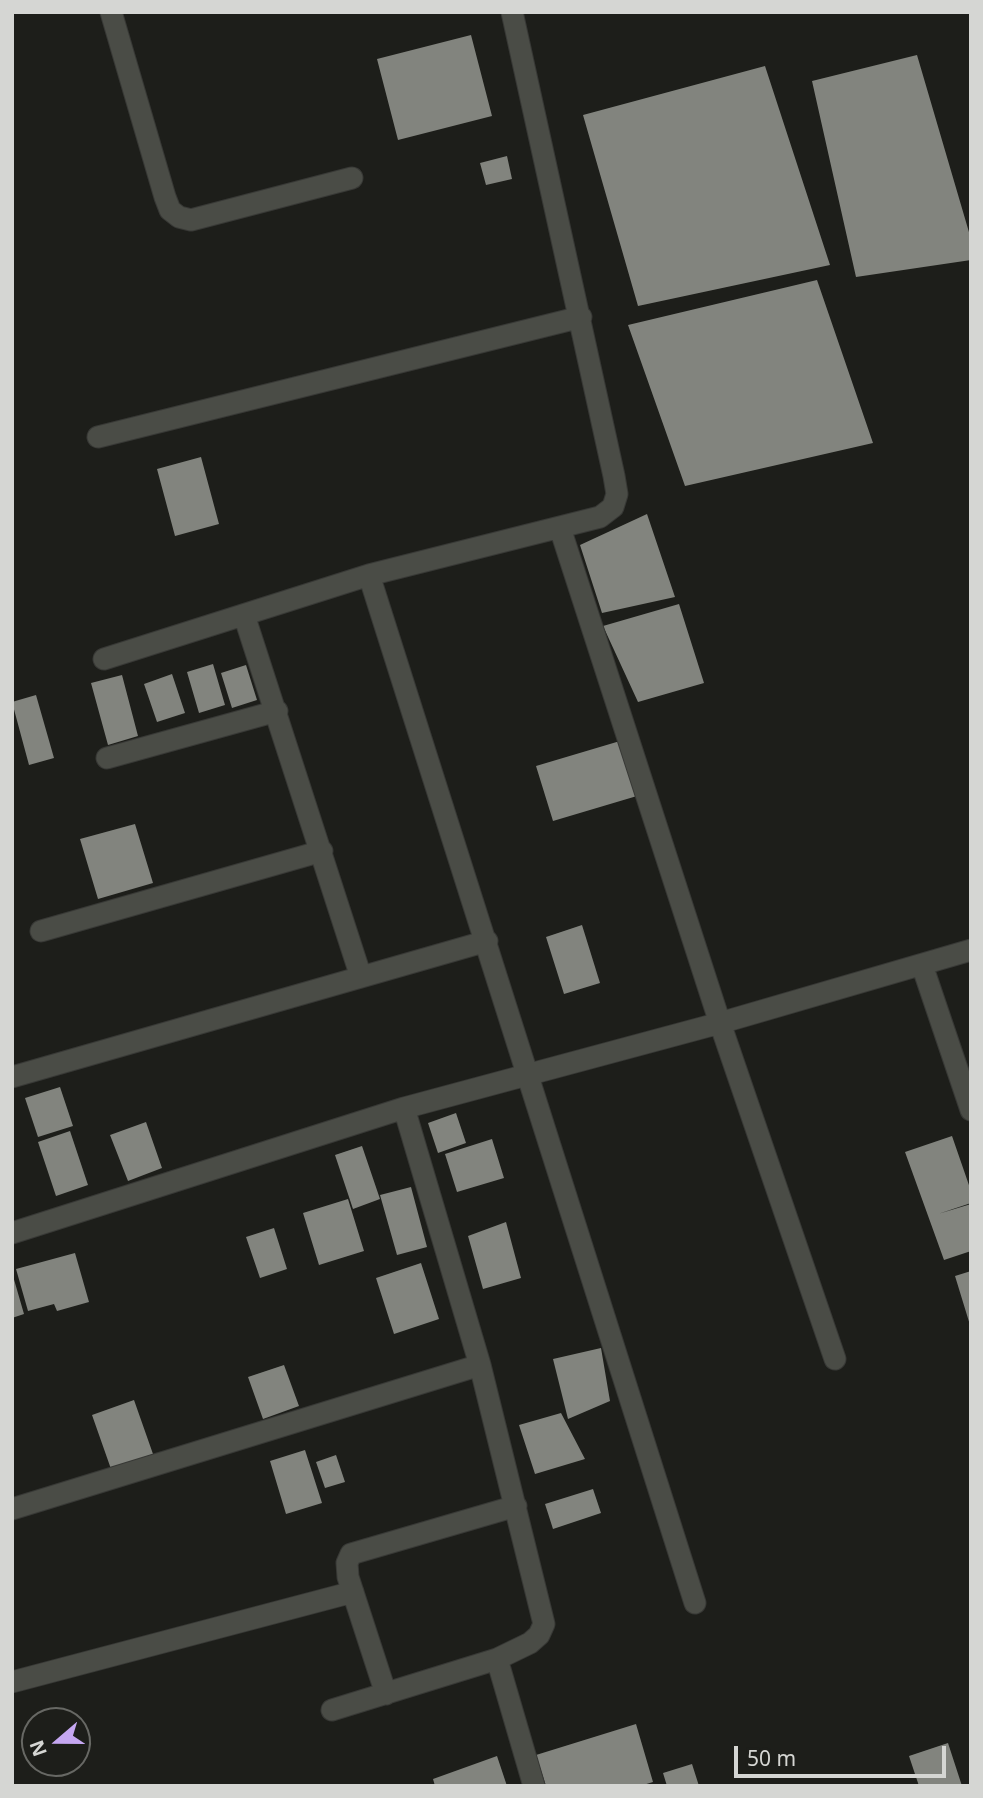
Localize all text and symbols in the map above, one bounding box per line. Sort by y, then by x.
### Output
north arrow [21,1707,91,1777]
scale bar [738,1731,950,1775]
text: N [23,1737,53,1760]
text: 50 m [747,1744,796,1772]

